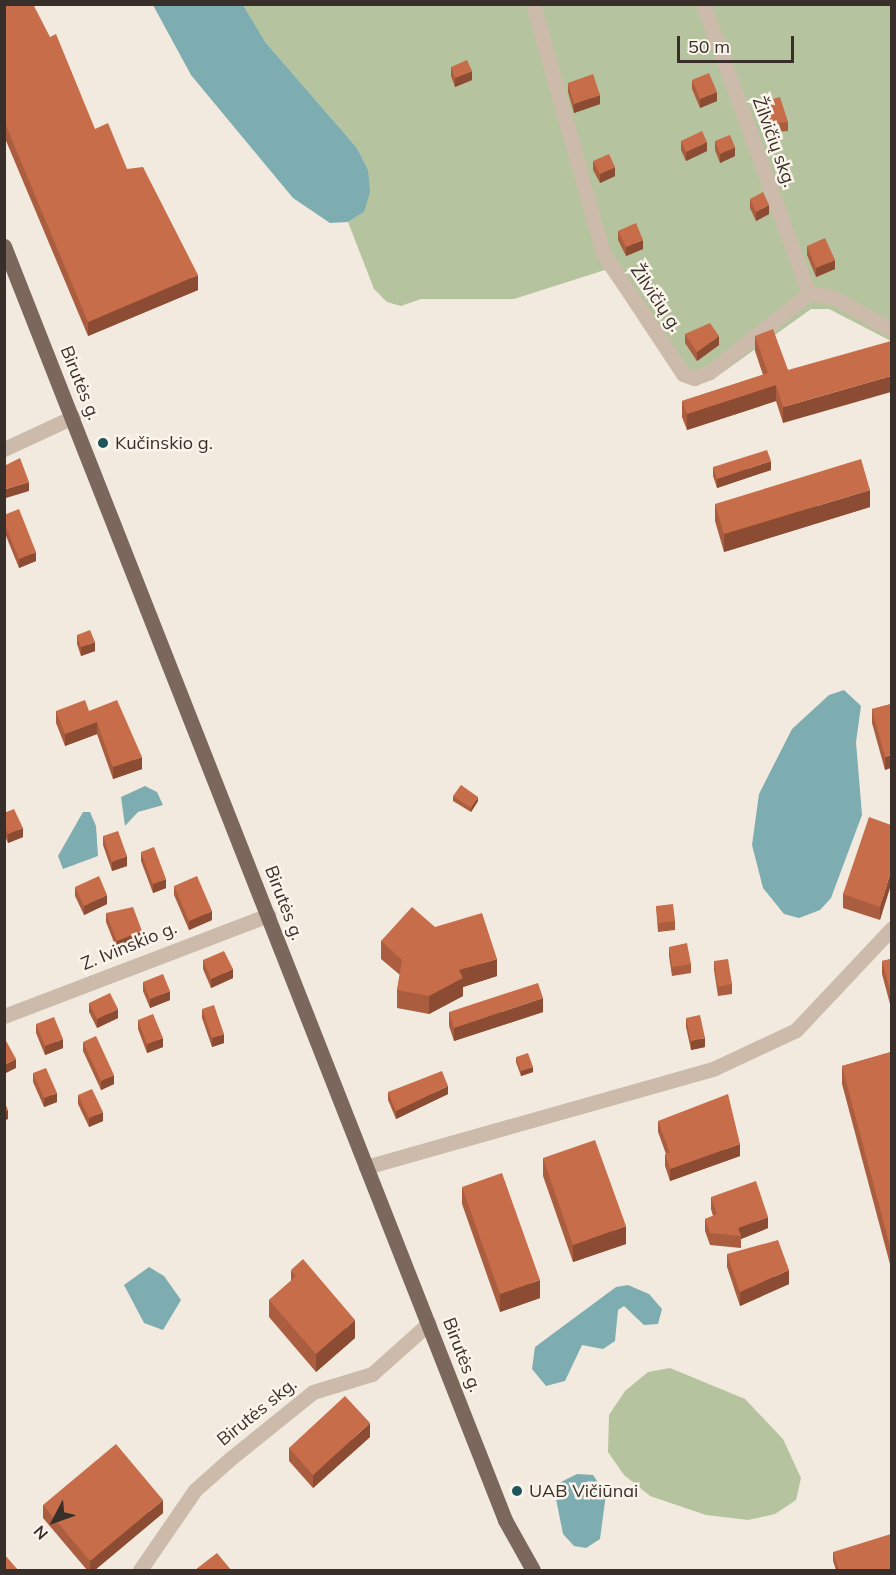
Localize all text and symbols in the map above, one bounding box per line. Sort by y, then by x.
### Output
scale bar [680,24,797,62]
text: 50 m [688,35,730,58]
street label: Žilvičių skg. [748,94,800,190]
street label: Žilvičių g. [626,260,686,336]
street label: Birutės g. [55,343,105,423]
place label: Kučinskio g. [115,432,213,454]
marker: Kučinskio g. [96,436,110,450]
street label: Birutės g. [260,863,308,943]
street label: Z. Ivinskio g. [78,917,180,975]
street label: Birutės g. [438,1315,486,1395]
street label: Birutės skg. [213,1373,301,1451]
place label: UAB Vičiūnai [529,1480,638,1502]
marker: UAB Vičiūnai [510,1484,524,1498]
north arrow [24,1491,84,1551]
text: N [29,1522,52,1544]

